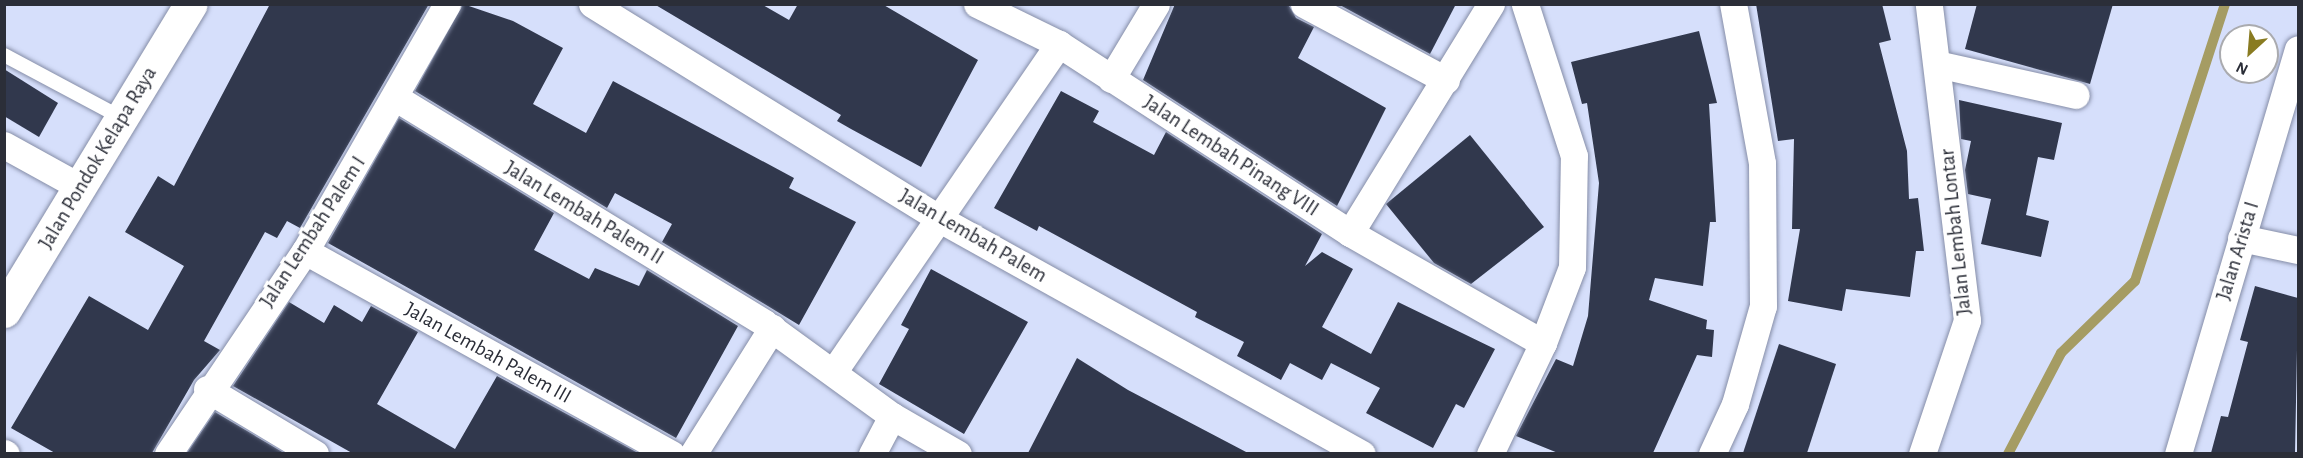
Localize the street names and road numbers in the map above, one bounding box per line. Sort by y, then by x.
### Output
street label: Jalan Pondok Kelapa Raya [34,62,162,254]
street label: Jalan Lembah Pinang VIII [1139,90,1323,222]
street label: Jalan Lembah Lontar [1935,148,1977,316]
street label: Jalan Lembah Palem I [255,152,371,312]
street label: Jalan Lembah Palem II [500,156,668,270]
street label: Jalan Lembah Palem [895,184,1051,288]
street label: Jalan Arista I [2211,199,2265,303]
street label: Jalan Lembah Palem III [400,297,576,409]

